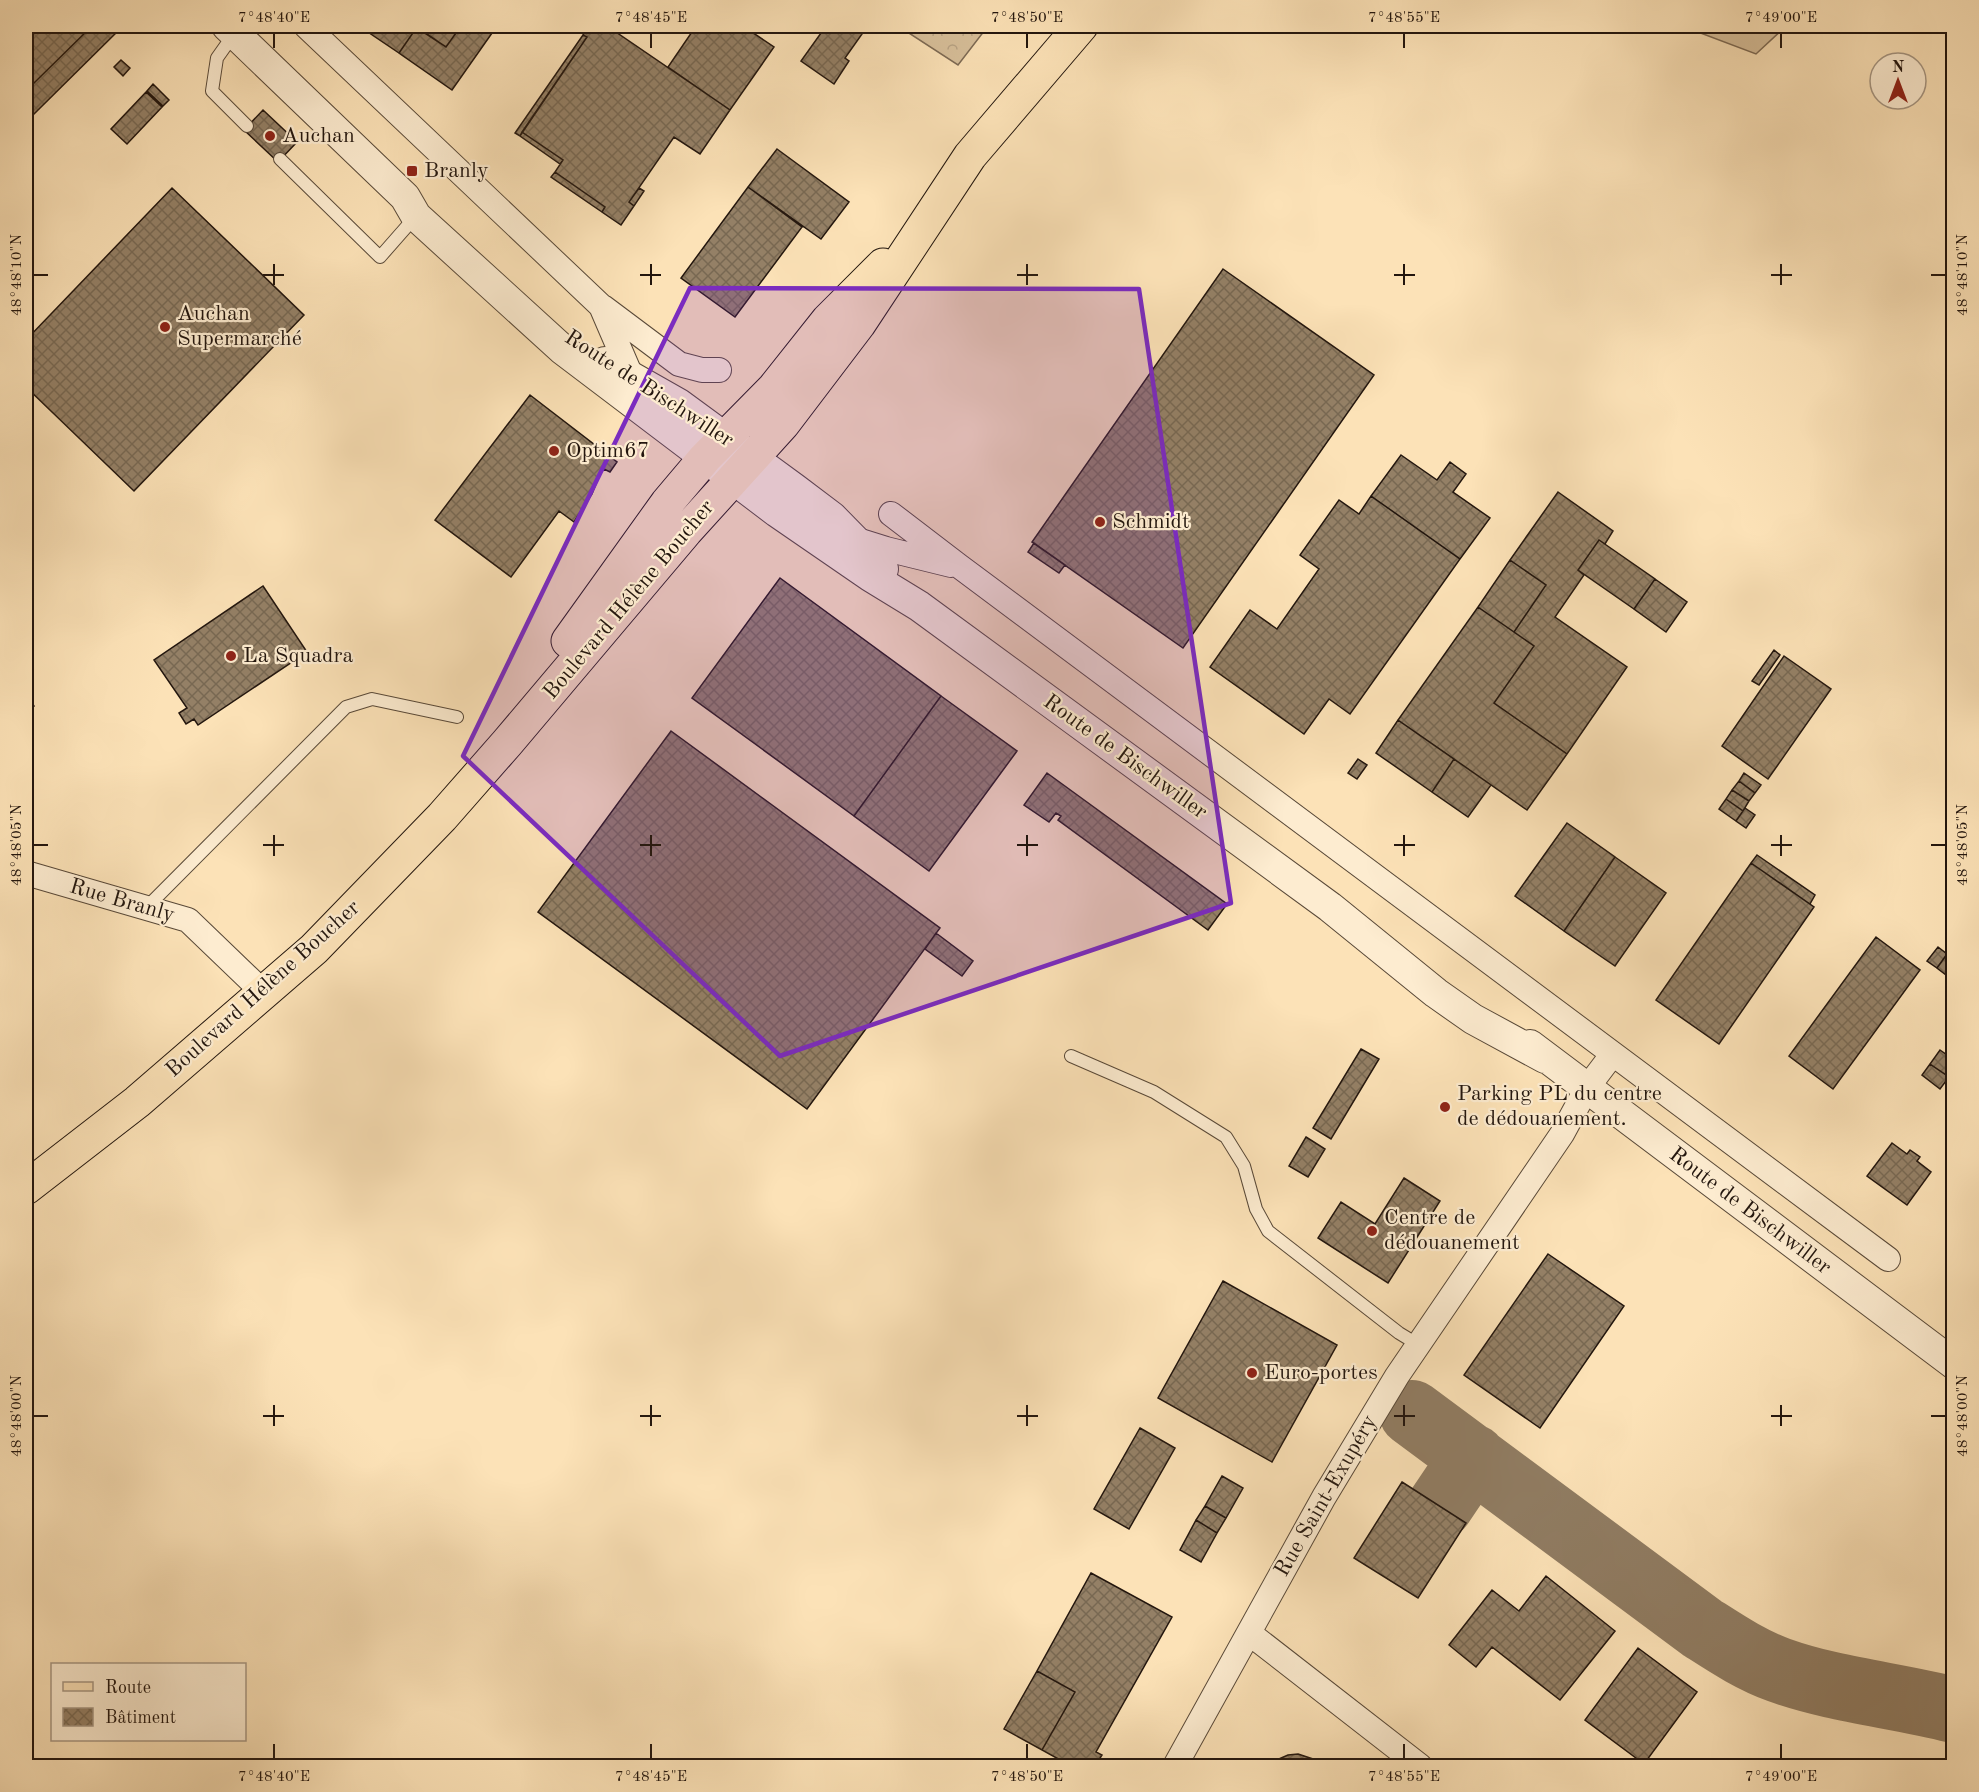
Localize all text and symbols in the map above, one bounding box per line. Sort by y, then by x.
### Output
text: 7°48'40"E [238,11,310,26]
text: 7°48'45"E [615,11,687,26]
text: 7°48'50"E [991,11,1063,26]
text: 7°48'55"E [1368,11,1440,26]
text: 7°49'00"E [1745,11,1817,26]
north arrow [1868,51,1928,111]
text: N [1892,60,1905,76]
place label: Auchan [282,125,355,147]
marker: Auchan [263,129,277,143]
place label: Branly [424,160,489,182]
marker: Branly [405,164,419,178]
text: 48°48'10"N [10,234,25,316]
text: 48°48'10"N [1956,234,1971,316]
place label: Auchan Supermarché [177,303,302,350]
marker: Auchan Supermarché [158,320,172,334]
street label: Route de Bischwiller [561,326,737,452]
place label: Optim67 [566,440,649,462]
marker: Optim67 [547,444,561,458]
street label: Boulevard Hélène Boucher [539,496,719,704]
place label: Schmidt [1112,511,1190,533]
marker: Schmidt [1093,515,1107,529]
place label: La Squadra [243,645,354,667]
marker: La Squadra [224,649,238,663]
street label: Route de Bischwiller [1039,690,1211,824]
text: 48°48'05"N [10,804,25,886]
text: 48°48'05"N [1956,804,1971,886]
street label: Rue Branly [67,875,177,927]
street label: Boulevard Hélène Boucher [162,896,364,1082]
place label: Parking PL du centre de dédouanement. [1457,1083,1662,1130]
marker: Parking PL du centre de dédouanement. [1438,1100,1452,1114]
street label: Route de Bischwiller [1665,1143,1835,1279]
place label: Centre de dédouanement [1384,1207,1520,1254]
marker: Centre de dédouanement [1365,1224,1379,1238]
place label: Euro-portes [1264,1362,1378,1384]
marker: Euro-portes [1245,1366,1259,1380]
text: 48°48'00"N [10,1375,25,1457]
text: 48°48'00"N [1956,1375,1971,1457]
street label: Rue Saint-Exupéry [1271,1411,1381,1581]
legend [51,1663,246,1741]
text: Route [105,1679,151,1697]
text: Bâtiment [105,1709,176,1727]
text: 7°48'40"E [238,1770,310,1785]
text: 7°48'45"E [615,1770,687,1785]
text: 7°48'50"E [991,1770,1063,1785]
text: 7°48'55"E [1368,1770,1440,1785]
text: 7°49'00"E [1745,1770,1817,1785]

